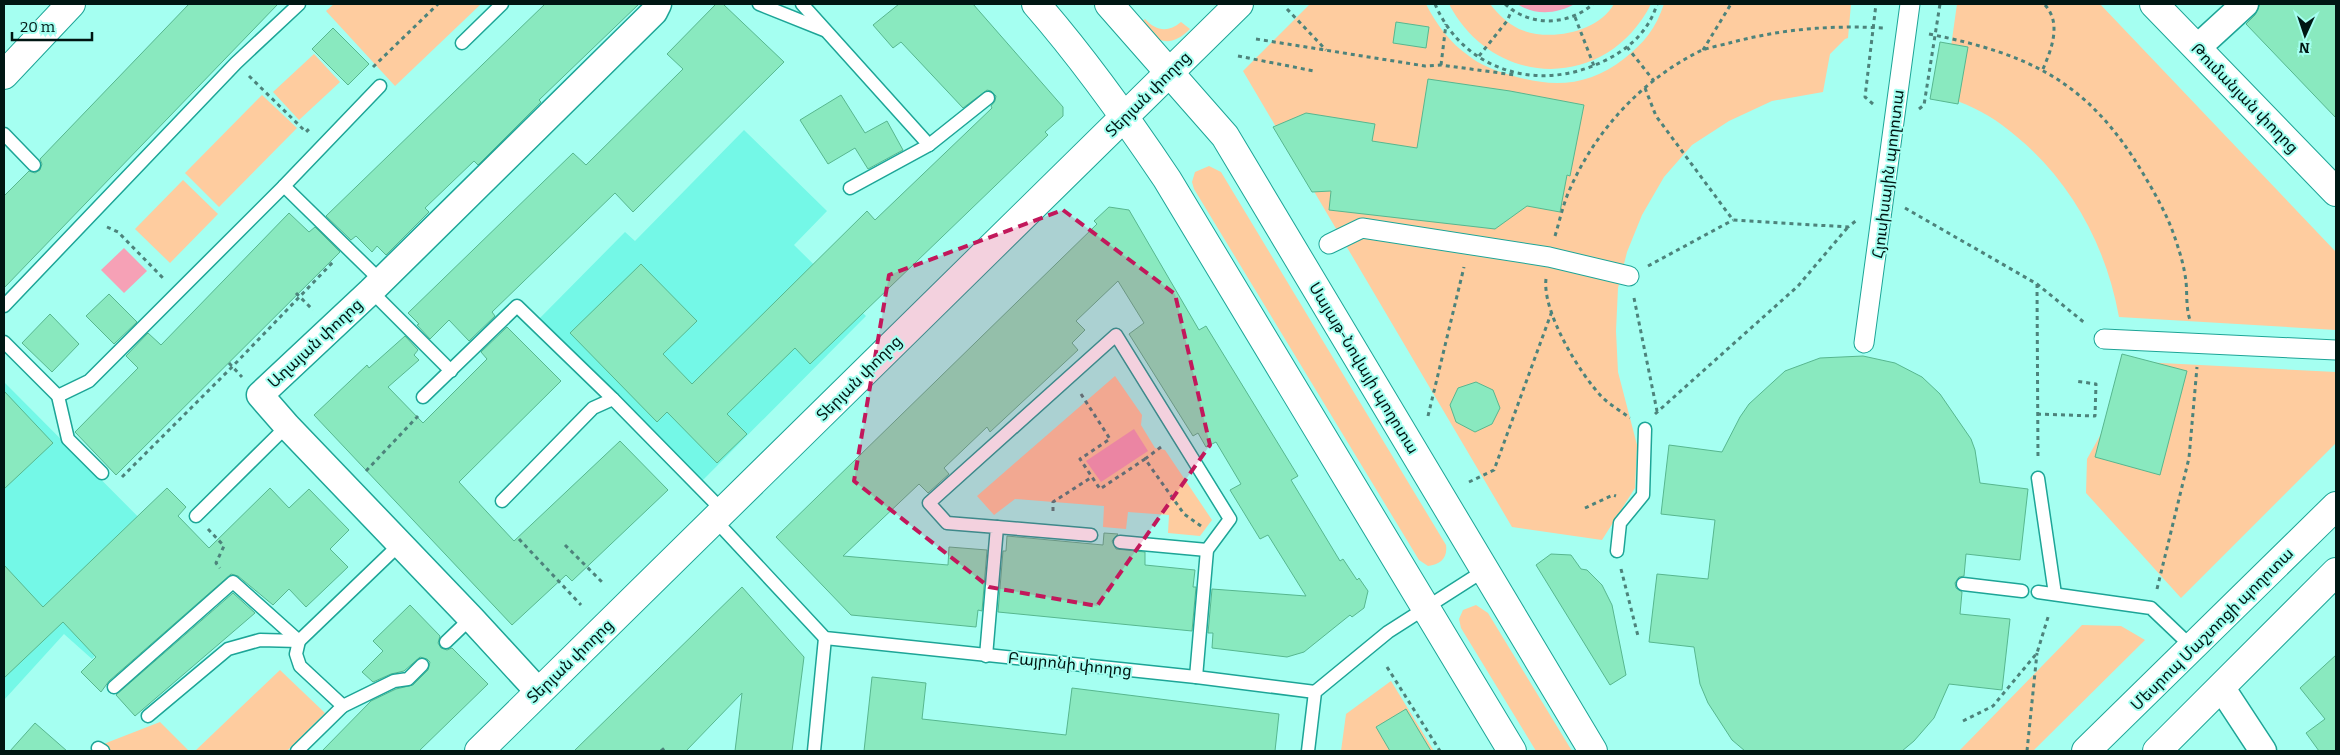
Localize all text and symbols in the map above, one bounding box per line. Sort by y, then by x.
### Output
scale bar [12,10,92,42]
north arrow [2280,10,2330,60]
text: 20 m [20,18,56,36]
street label: Թումանյան փողոց [2187,39,2303,157]
text: N [2298,39,2310,56]
street label: Տերյան փողոց [1101,47,1195,141]
street label: Հյուսիսային պողոտա [1868,89,1908,259]
street label: Սայաթ-Նովայի պողոտա [1305,279,1423,457]
street label: Աղայան փողոց [264,294,366,392]
street label: Տերյան փողոց [812,331,906,425]
street label: Մեսրոպ Մաշտոցի պողոտա [2127,544,2297,714]
street label: Տերյան փողոց [523,615,617,707]
street label: Բայրոնի փողոց [1007,648,1133,680]

